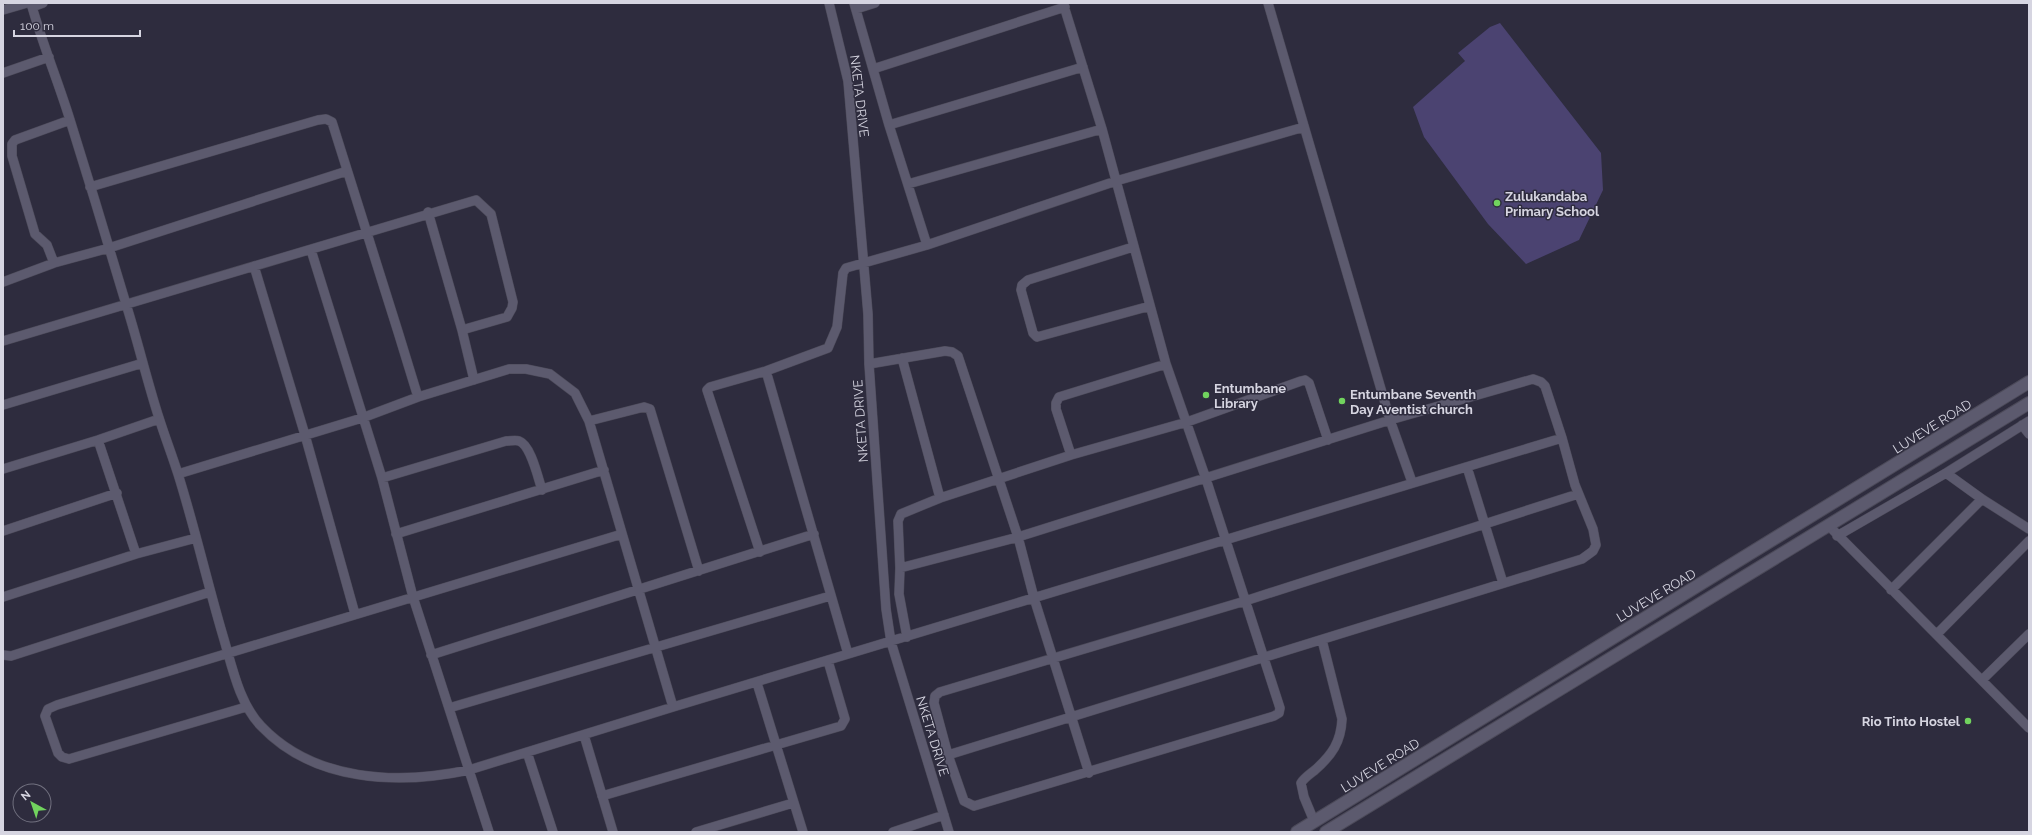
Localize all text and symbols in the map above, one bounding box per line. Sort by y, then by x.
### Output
scale bar [14,12,140,38]
text: 100 m [20,19,54,33]
street label: NKETA DRIVE [847,54,872,138]
place label: Zulukandaba Primary School [1505,189,1600,219]
marker: Zulukandaba Primary School [1492,198,1502,208]
street label: NKETA DRIVE [850,379,871,463]
place label: Entumbane Library [1214,381,1286,411]
place label: Entumbane Seventh Day Aventist church [1350,387,1476,417]
marker: Entumbane Library [1201,390,1211,400]
marker: Entumbane Seventh Day Aventist church [1337,396,1347,406]
street label: LUVEVE ROAD [1890,396,1974,457]
street label: LUVEVE ROAD [1614,566,1699,625]
street label: NKETA DRIVE [913,694,952,778]
place label: Rio Tinto Hostel [1862,714,1961,729]
marker: Rio Tinto Hostel [1963,716,1973,726]
street label: LUVEVE ROAD [1338,735,1422,796]
north arrow [12,783,52,823]
text: N [18,788,33,803]

